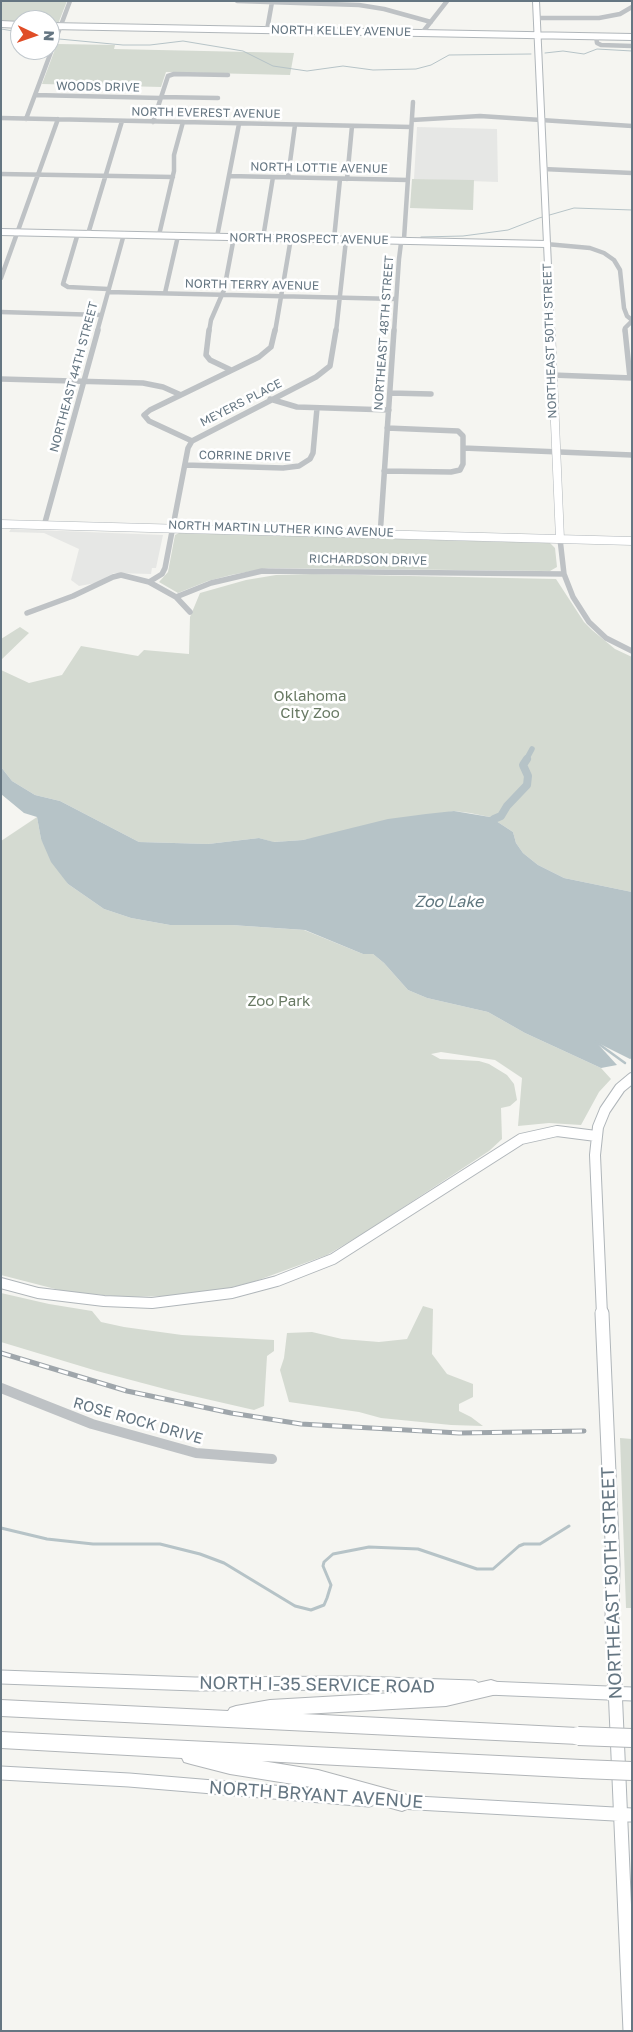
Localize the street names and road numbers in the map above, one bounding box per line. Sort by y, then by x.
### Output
street label: NORTH KELLEY AVENUE [271,23,411,39]
street label: WOODS DRIVE [56,79,140,95]
street label: NORTH EVEREST AVENUE [131,104,281,122]
street label: NORTH LOTTIE AVENUE [250,160,388,176]
street label: NORTH PROSPECT AVENUE [229,230,389,248]
street label: NORTHEAST 48TH STREET [371,255,397,411]
street label: NORTHEAST 50TH STREET [540,263,560,419]
street label: NORTH TERRY AVENUE [185,277,319,293]
street label: NORTHEAST 44TH STREET [47,300,101,454]
street label: MEYERS PLACE [198,376,284,430]
street label: CORRINE DRIVE [199,448,291,464]
street label: NORTH MARTIN LUTHER KING AVENUE [168,518,394,540]
street label: RICHARDSON DRIVE [309,552,427,568]
street label: ROSE ROCK DRIVE [71,1394,205,1448]
street label: NORTHEAST 50TH STREET [597,1466,627,1700]
street label: NORTH I-35 SERVICE ROAD [199,1672,435,1698]
street label: NORTH BRYANT AVENUE [208,1777,424,1813]

